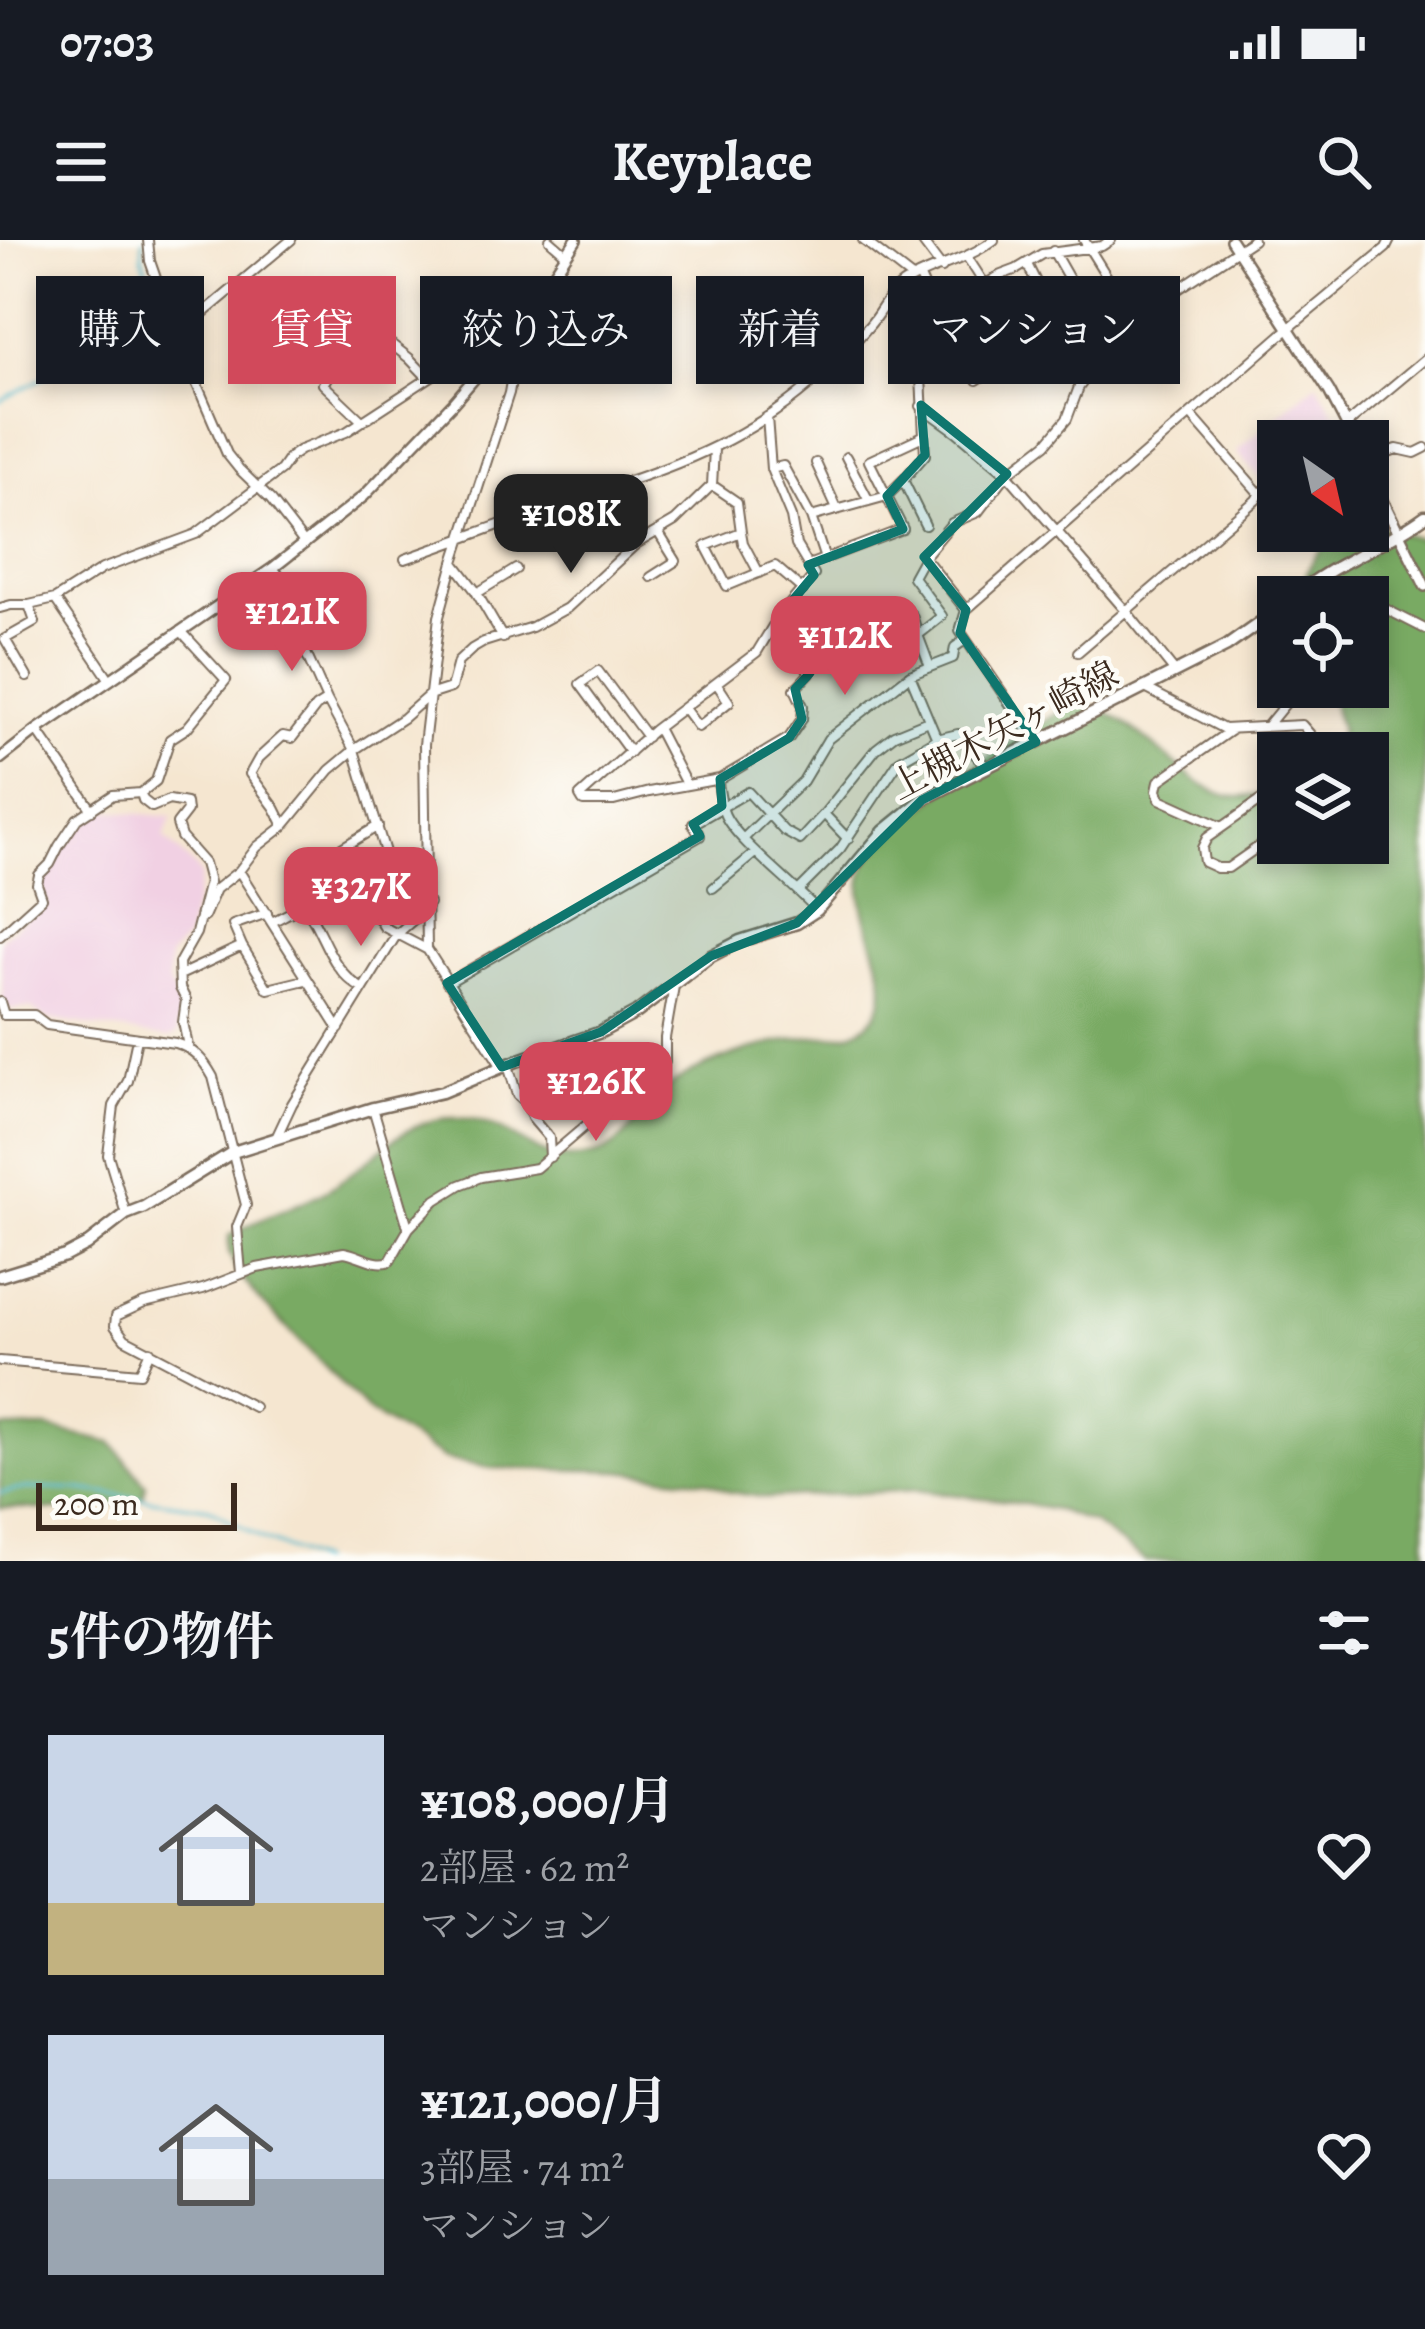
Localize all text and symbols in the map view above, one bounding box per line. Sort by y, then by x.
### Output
text: 07:03 [60,11,155,73]
text: Keyplace [612,125,813,199]
icon: menu [48,129,114,195]
icon: search [1311,129,1377,195]
chip: 購入 [36,276,204,384]
chip: 賃貸 [228,276,396,384]
chip: 絞り込み [420,276,672,384]
chip: 新着 [696,276,864,384]
chip: マンション [888,276,1180,384]
north arrow [1257,420,1389,552]
map controls [1257,420,1389,864]
pin: ¥108K [487,474,655,576]
text: ¥108K [521,486,621,539]
pin: ¥121K [208,572,376,674]
button: locate [1257,576,1389,708]
text: ¥121K [245,584,339,637]
pin: ¥112K [761,596,929,698]
text: ¥112K [798,608,892,661]
street label: 上槻木矢ヶ崎線 [881,649,1127,811]
button: layers [1257,732,1389,864]
pin: ¥327K [277,847,445,949]
text: ¥327K [311,859,411,912]
pin: ¥126K [512,1042,680,1144]
text: ¥126K [546,1054,646,1107]
scale bar [36,1477,237,1530]
text: 200 m [54,1481,139,1526]
icon: filters [1311,1600,1377,1666]
text: 5件の物件 [48,1602,274,1672]
text: ¥108,000/月 [420,1766,676,1836]
icon: home [144,1783,288,1927]
icon: heart [1311,1822,1377,1888]
text: 2部屋 · 62 m² [420,1841,629,1894]
text: マンション [420,1899,613,1952]
text: ¥121,000/月 [420,2066,669,2136]
icon: home [144,2083,288,2227]
icon: heart [1311,2122,1377,2188]
text: 3部屋 · 74 m² [420,2141,624,2194]
text: マンション [420,2199,613,2252]

